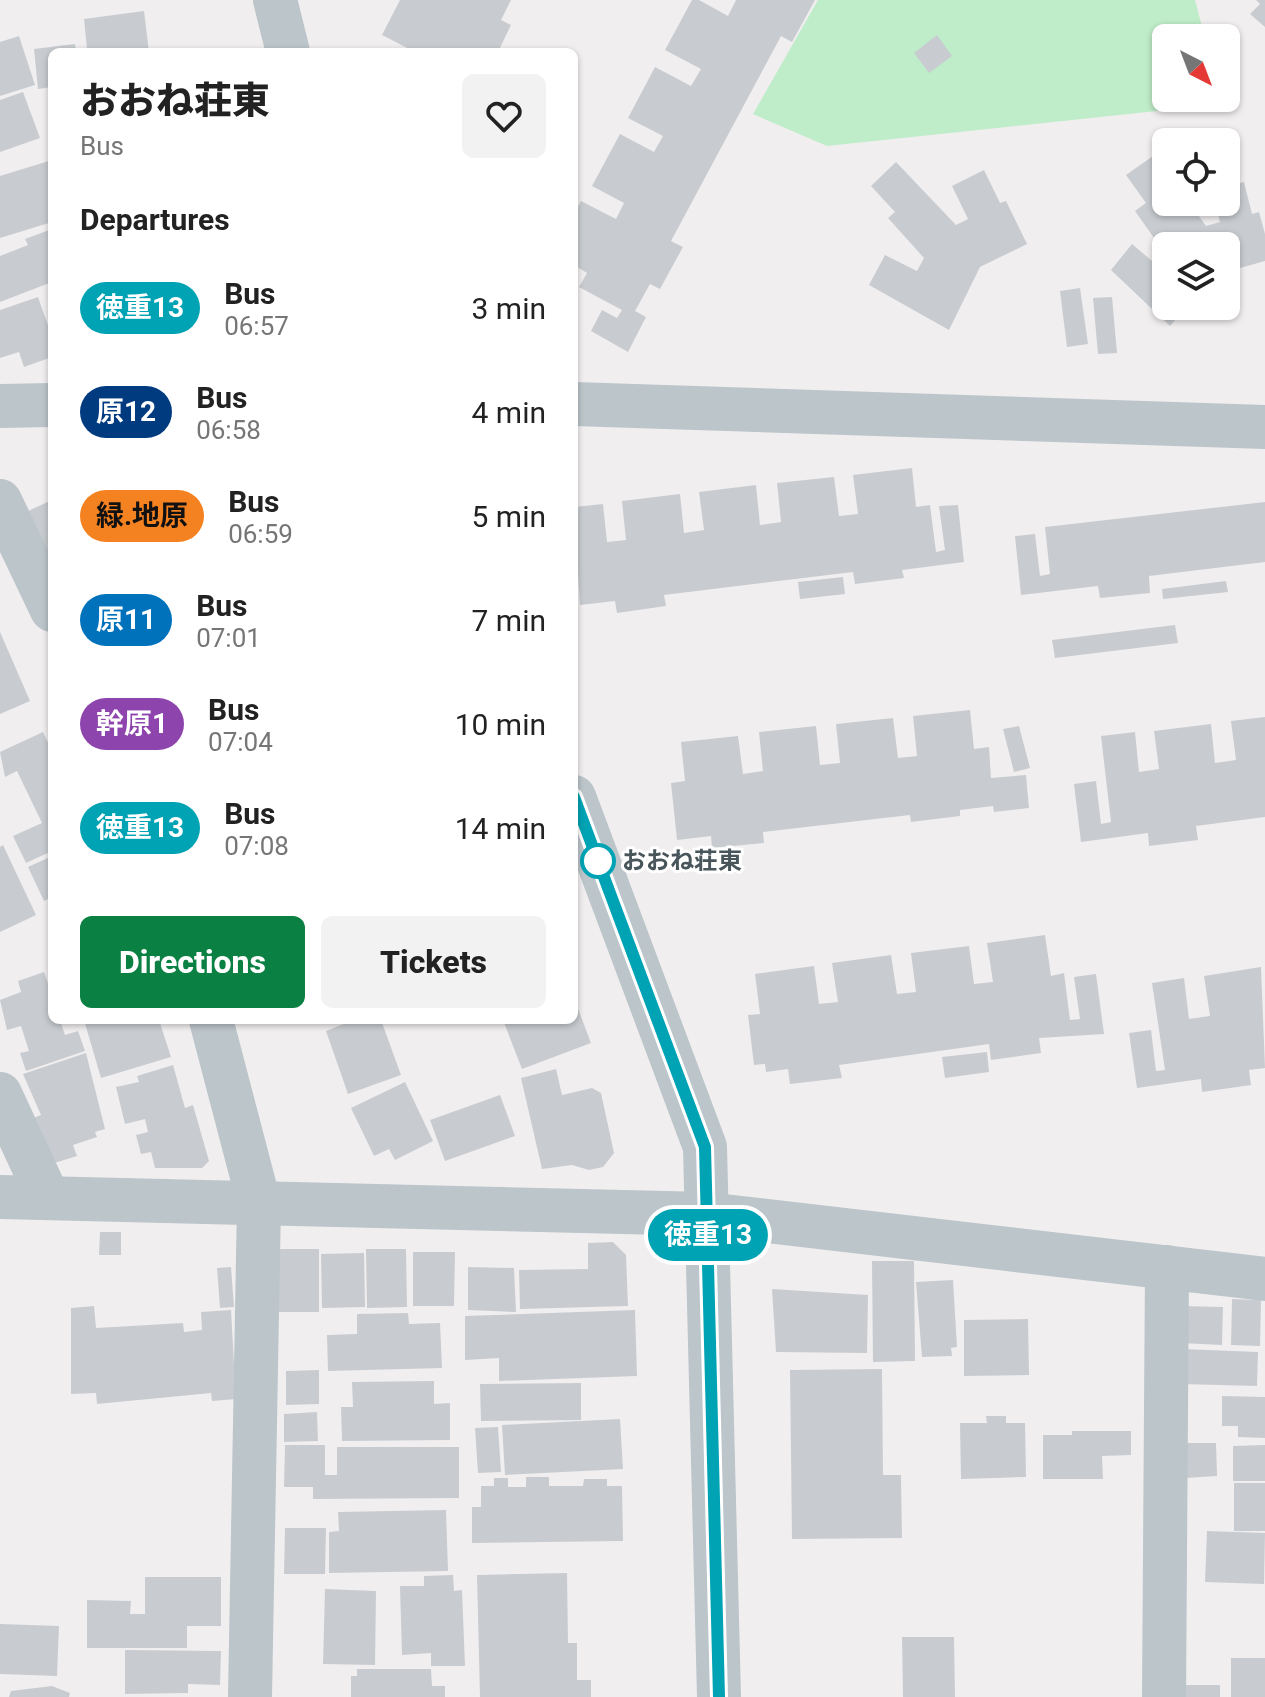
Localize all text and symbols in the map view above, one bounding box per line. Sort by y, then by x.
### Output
north arrow [1152,24,1240,112]
map controls [1152,24,1240,320]
button: heart [462,74,546,158]
text: おおね荘東 [80,79,270,123]
button: locate [1152,128,1240,216]
text: Bus [80,131,124,161]
text: Departures [80,202,230,237]
button: layers [1152,232,1240,320]
text: Bus [224,276,276,311]
text: 徳重13 [96,291,184,324]
text: 3 min [472,291,546,326]
text: 06:57 [224,311,289,341]
text: Bus [196,380,248,415]
text: 原12 [96,395,156,428]
text: 4 min [472,395,546,430]
text: 06:58 [196,415,261,445]
text: Bus [228,484,279,519]
text: 緑.地原 [96,499,188,532]
text: 5 min [472,499,546,534]
text: 06:59 [228,519,293,549]
text: Bus [196,588,248,623]
text: 原11 [96,603,156,636]
text: 7 min [472,603,546,638]
text: 07:01 [196,623,261,653]
text: Bus [208,692,259,727]
text: 幹原1 [96,707,168,740]
text: 10 min [455,707,546,742]
text: 07:04 [208,727,273,757]
text: Bus [224,796,276,831]
text: 徳重13 [96,811,184,844]
text: 14 min [455,811,546,846]
text: 07:08 [224,831,289,861]
marker: おおね荘東 [581,844,615,878]
place label: おおね荘東 [622,847,742,875]
button: Directions [80,916,305,1008]
button: Tickets [321,916,546,1008]
line badge: 徳重13 [652,1209,764,1261]
text: 徳重13 [664,1218,752,1251]

